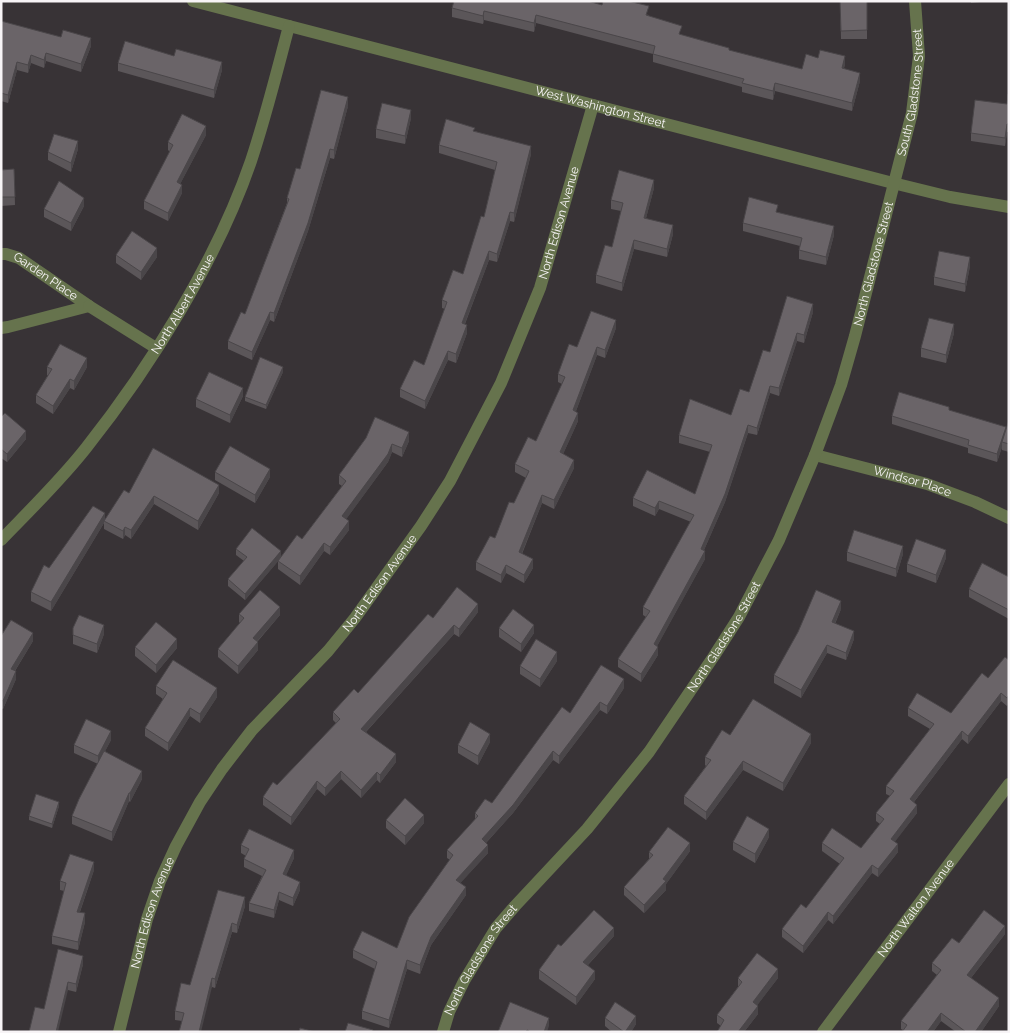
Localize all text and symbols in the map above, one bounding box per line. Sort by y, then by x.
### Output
street label: South Gladstone Street [894,28,926,157]
street label: West Washington Street [534,83,667,131]
street label: North Edison Avenue [536,165,582,281]
street label: North Gladstone Street [851,200,896,328]
street label: Garden Place [12,250,80,303]
street label: North Albert Avenue [148,252,217,357]
street label: Windsor Place [872,463,953,500]
street label: North Edison Avenue [340,532,420,635]
street label: North Gladstone Street [684,579,763,695]
street label: North Edison Avenue [128,855,177,970]
street label: North Walton Avenue [875,856,957,960]
street label: North Gladstone Street [441,902,520,1018]

